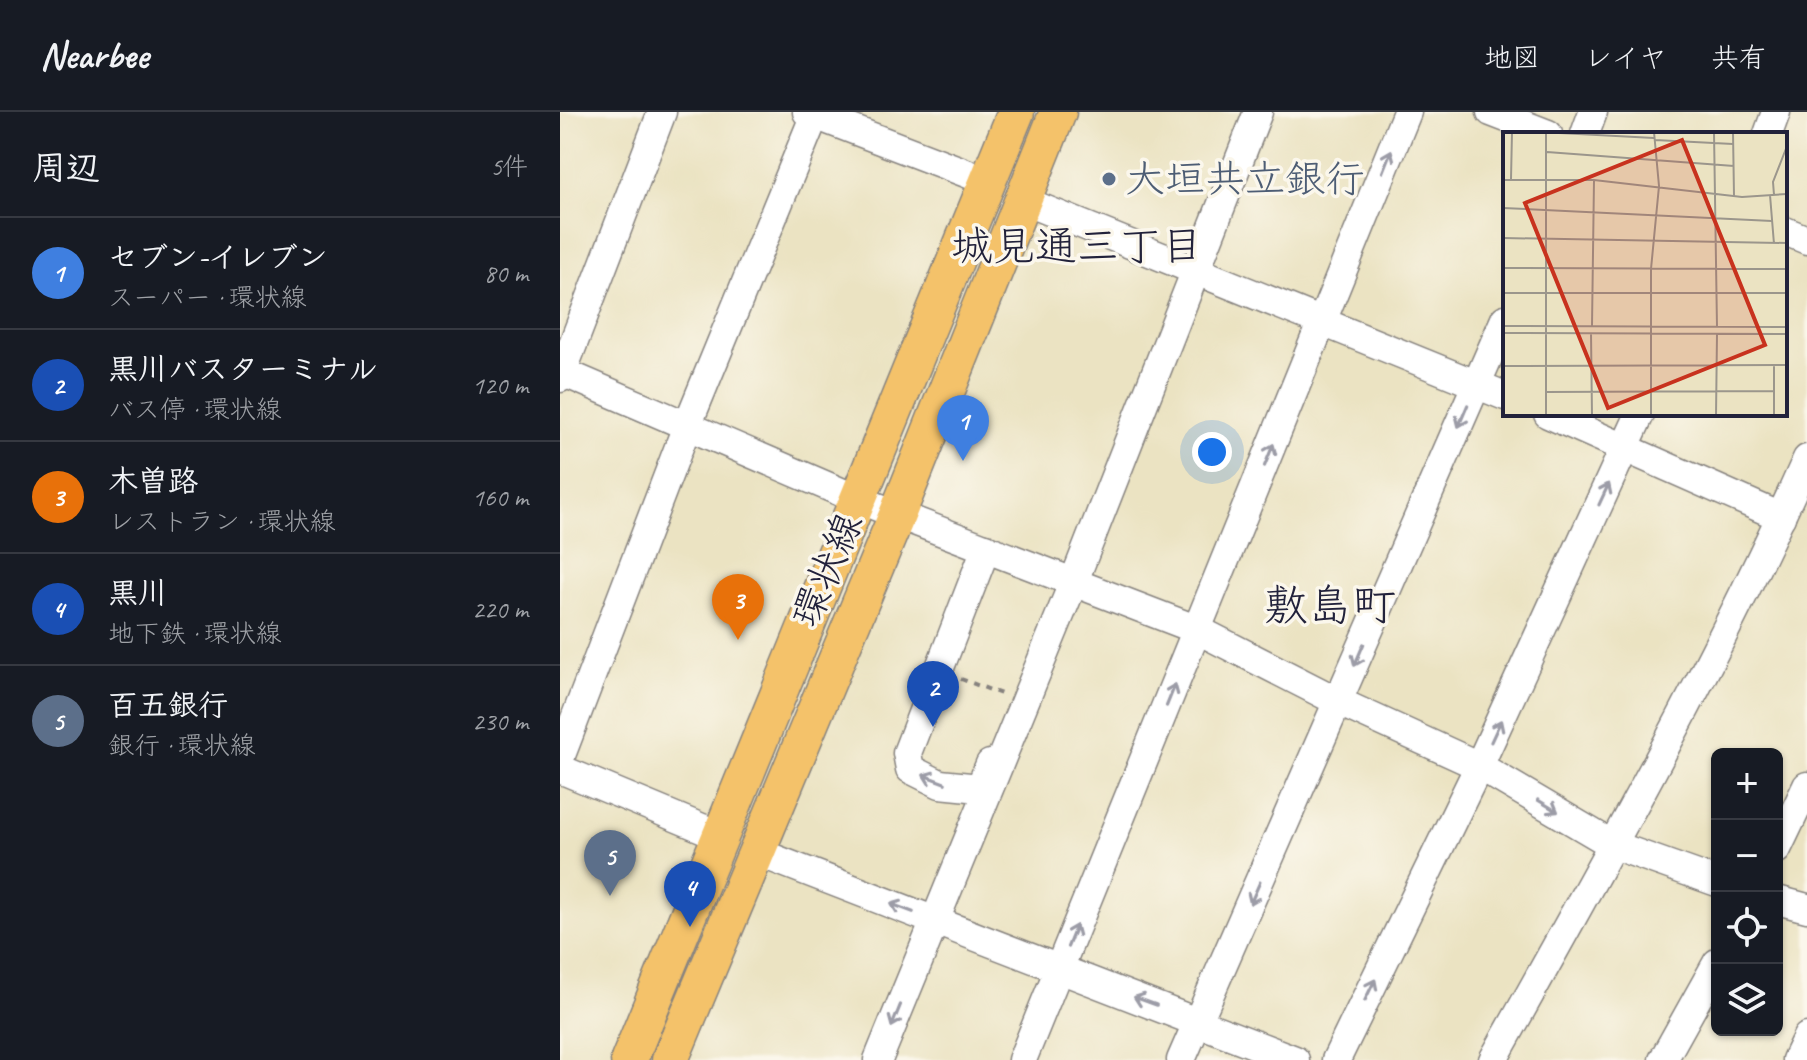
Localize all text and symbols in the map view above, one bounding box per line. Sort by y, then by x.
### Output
text: Nearbee [40,32,148,79]
text: 地図 [1484,40,1540,75]
text: レイヤ [1584,40,1667,75]
text: 共有 [1711,40,1767,75]
inset map [1503,132,1787,416]
text: 周辺 [32,146,100,189]
one-way arrow [1381,149,1395,174]
text: 5件 [490,150,528,183]
place label: 大垣共立銀行 [1125,154,1365,204]
marker: 大垣共立銀行 [1100,170,1118,188]
district label: 城見通三丁目 [951,220,1203,273]
text: セブン-イレブン [108,238,328,276]
text: 1 [52,257,64,290]
text: 80 m [484,257,528,290]
text: スーパー · 環状線 [108,281,306,314]
text: 黒川バスターミナル [108,350,378,388]
text: 2 [52,369,64,402]
text: 120 m [472,369,528,402]
text: バス停 · 環状線 [108,393,281,426]
pin: 1 [937,395,989,461]
one-way arrow [1454,403,1469,428]
your location [1192,432,1232,472]
one-way arrow [1263,443,1277,468]
text: 木曽路 [108,462,198,500]
text: 3 [52,481,64,514]
text: 160 m [472,481,528,514]
one-way arrow [1597,482,1612,507]
text: レストラン · 環状線 [108,505,336,538]
street label: 環状線 [781,505,873,635]
text: 黒川 [108,574,168,612]
pin: 3 [712,574,764,640]
district label: 敷島町 [1264,578,1396,633]
text: 4 [52,593,64,626]
text: 220 m [472,593,528,626]
text: 地下鉄 · 環状線 [108,617,281,650]
one-way arrow [1351,642,1366,666]
pin: 2 [907,661,959,727]
one-way arrow [1165,683,1179,708]
text: 百五銀行 [108,686,228,724]
text: 5 [52,705,64,738]
text: 230 m [472,705,528,738]
one-way arrow [1489,719,1504,743]
text: 銀行 · 環状線 [108,729,255,762]
map controls [1711,748,1783,1036]
button: + [1711,748,1783,820]
one-way arrow [922,771,947,786]
one-way arrow [1536,799,1559,815]
button: − [1711,820,1783,892]
pin: 5 [584,830,636,896]
pin: 4 [664,861,716,927]
one-way arrow [1246,880,1261,905]
button: locate [1711,892,1783,964]
one-way arrow [890,900,915,914]
one-way arrow [1066,924,1081,949]
button: layers [1711,964,1783,1036]
one-way arrow [1363,978,1378,1002]
one-way arrow [1133,993,1158,1007]
one-way arrow [888,1003,902,1028]

